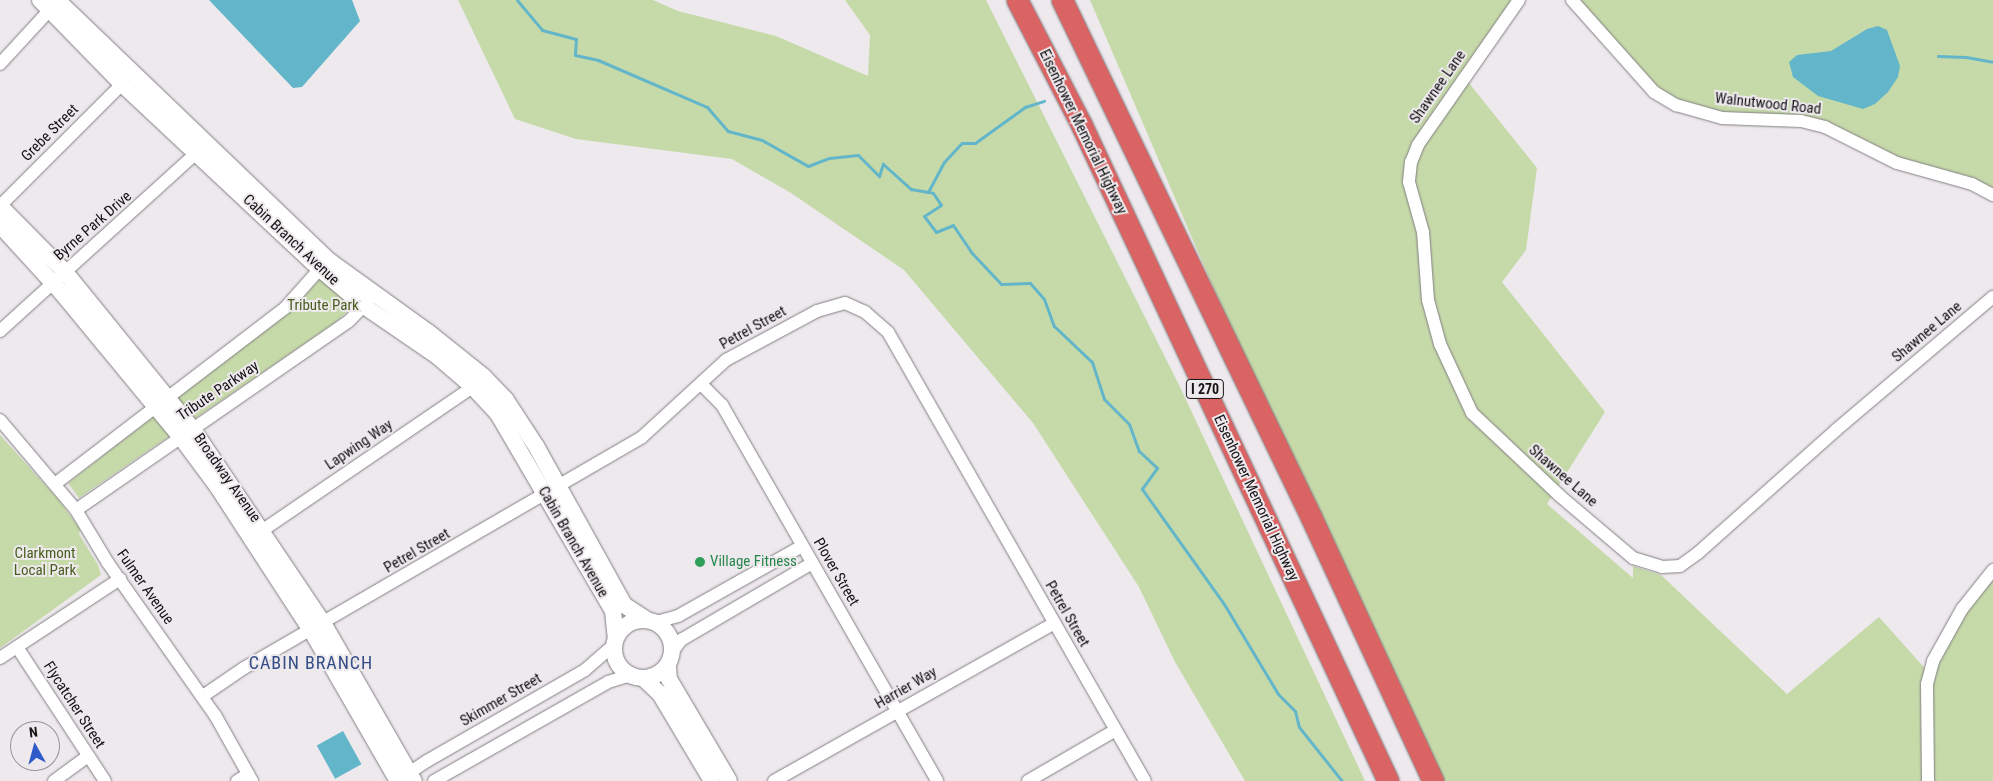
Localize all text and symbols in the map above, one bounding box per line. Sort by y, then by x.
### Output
street label: Eisenhower Memorial Highway [1035,47,1131,217]
street label: Shawnee Lane [1406,47,1470,127]
street label: Walnutwood Road [1714,89,1822,119]
street label: Grebe Street [18,101,82,165]
street label: Byrne Park Drive [51,187,135,265]
street label: Cabin Branch Avenue [239,191,343,289]
park label: Tribute Park [287,297,359,315]
street label: Shawnee Lane [1889,298,1965,366]
street label: Petrel Street [717,302,789,354]
street label: Tribute Parkway [174,357,262,425]
road number: I 270 [1185,378,1225,400]
street label: Eisenhower Memorial Highway [1210,412,1302,584]
street label: Lapwing Way [322,416,396,474]
street label: Broadway Avenue [190,430,264,526]
street label: Shawnee Lane [1525,441,1601,511]
street label: Cabin Branch Avenue [534,483,612,601]
street label: Petrel Street [381,525,453,577]
street label: Plover Street [809,535,863,609]
park label: Clarkmont Local Park [14,544,76,579]
street label: Fulmer Avenue [113,546,177,628]
place label: Village Fitness [710,553,797,571]
marker: Village Fitness [694,556,706,568]
street label: Petrel Street [1041,578,1093,650]
district label: CABIN BRANCH [247,652,375,674]
street label: Flycatcher Street [39,658,109,752]
street label: Harrier Way [872,663,940,713]
street label: Skimmer Street [457,670,545,730]
north arrow [10,721,60,771]
text: N [28,724,39,741]

